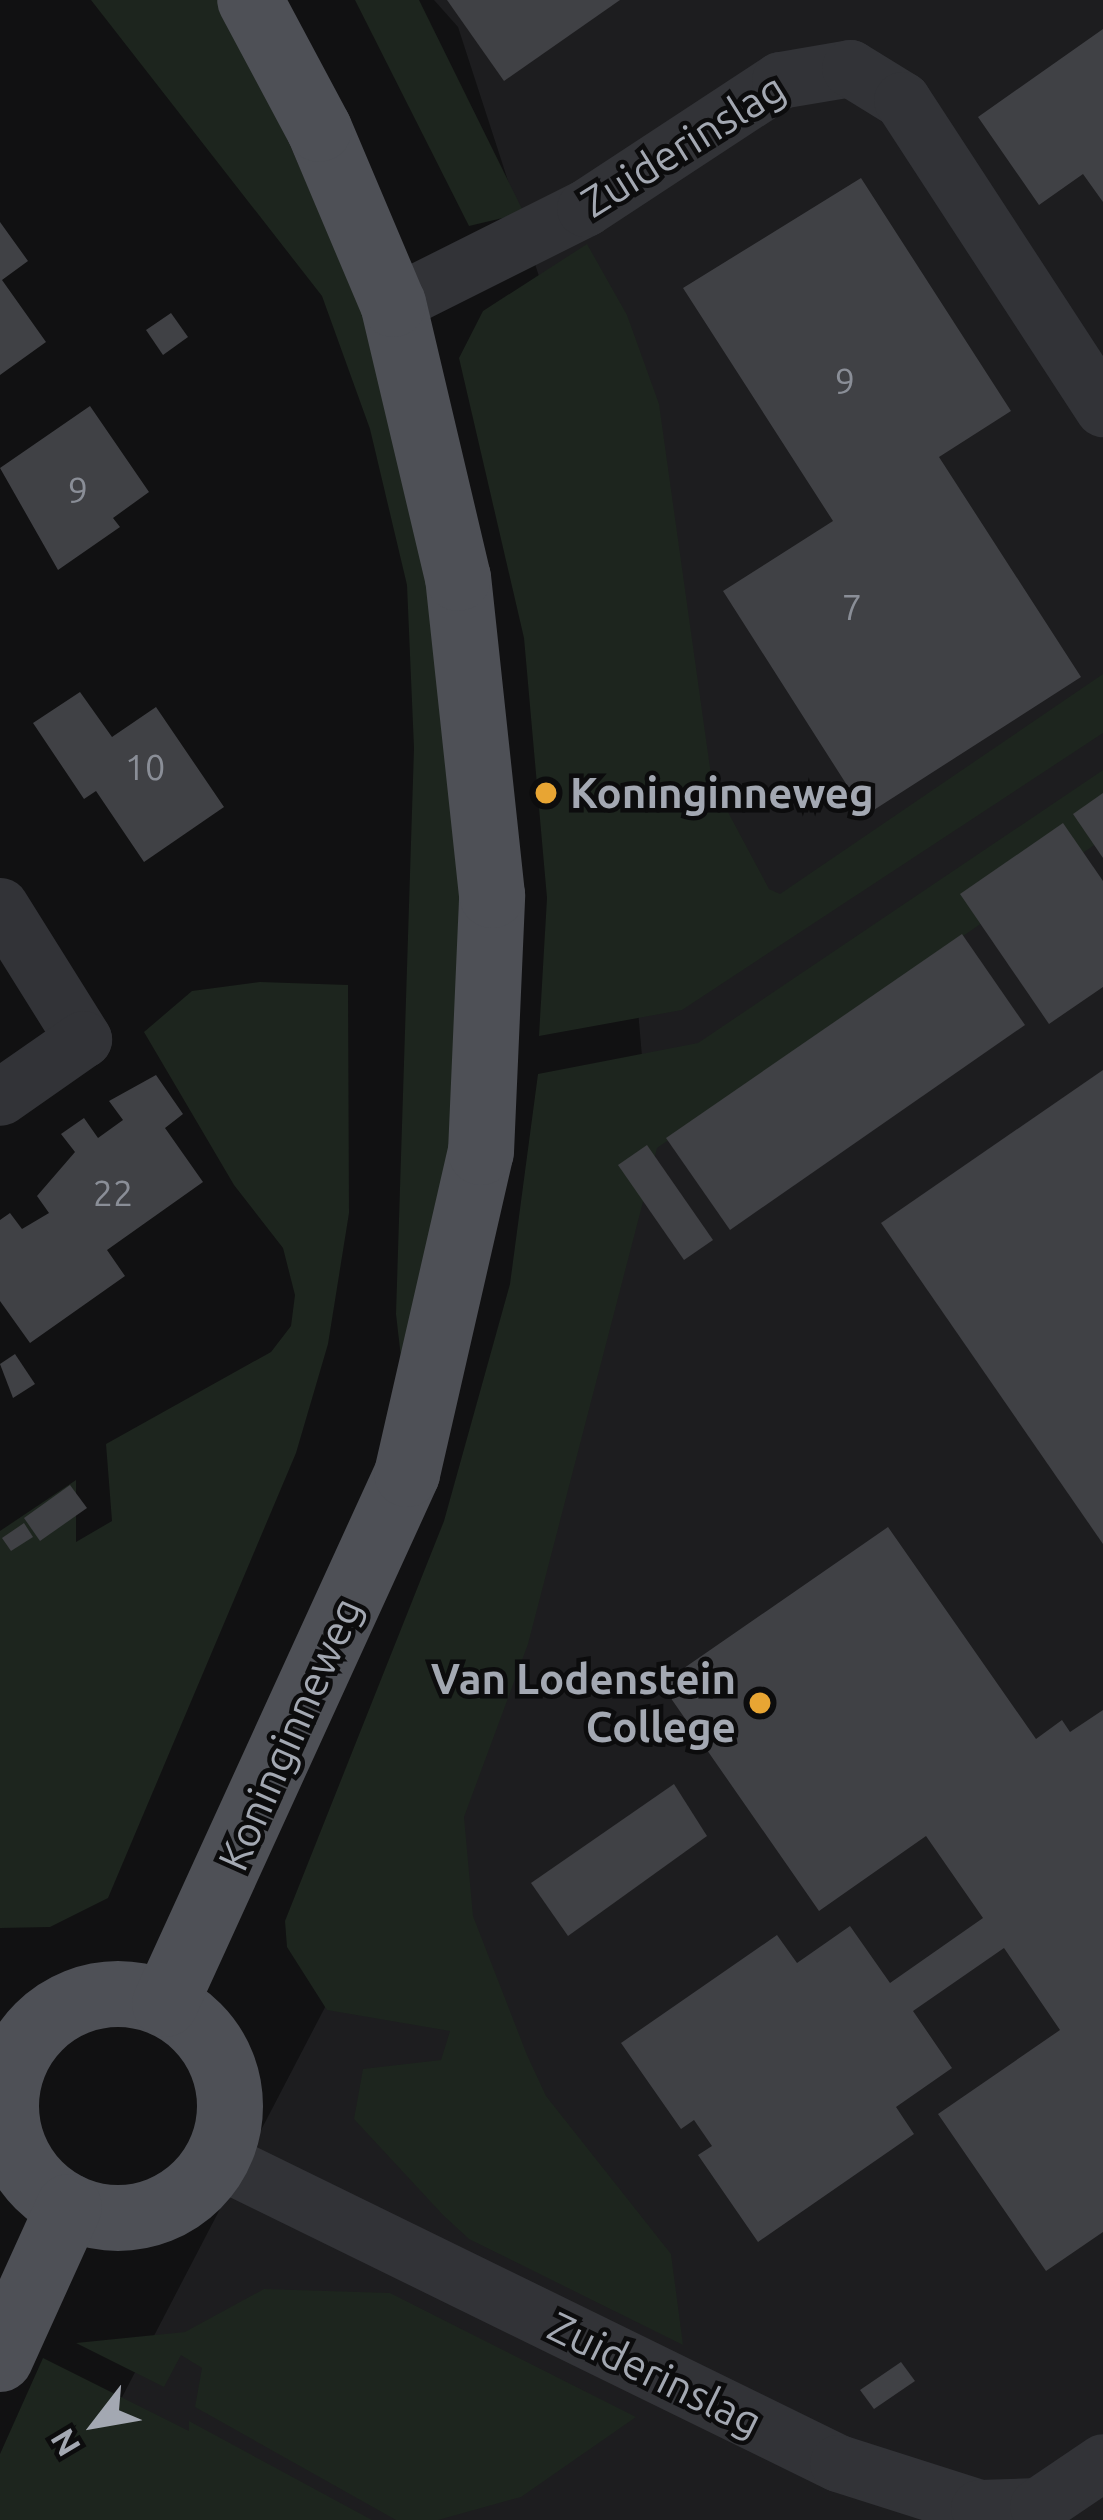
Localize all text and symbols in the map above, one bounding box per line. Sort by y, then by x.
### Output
street label: Zuiderinslag [572,63,794,227]
house number: 9 [835,359,855,403]
house number: 9 [68,468,88,512]
house number: 7 [842,585,862,629]
house number: 10 [125,745,165,789]
place label: Koninginneweg [570,768,874,818]
marker: Koninginneweg [533,780,559,806]
house number: 22 [93,1171,133,1215]
street label: Koninginneweg [207,1590,373,1878]
place label: Van Lodenstein College [431,1654,736,1752]
marker: Van Lodenstein College [747,1690,773,1716]
street label: Zuiderinslag [540,2301,770,2447]
north arrow [36,2364,156,2484]
text: N [43,2423,87,2463]

